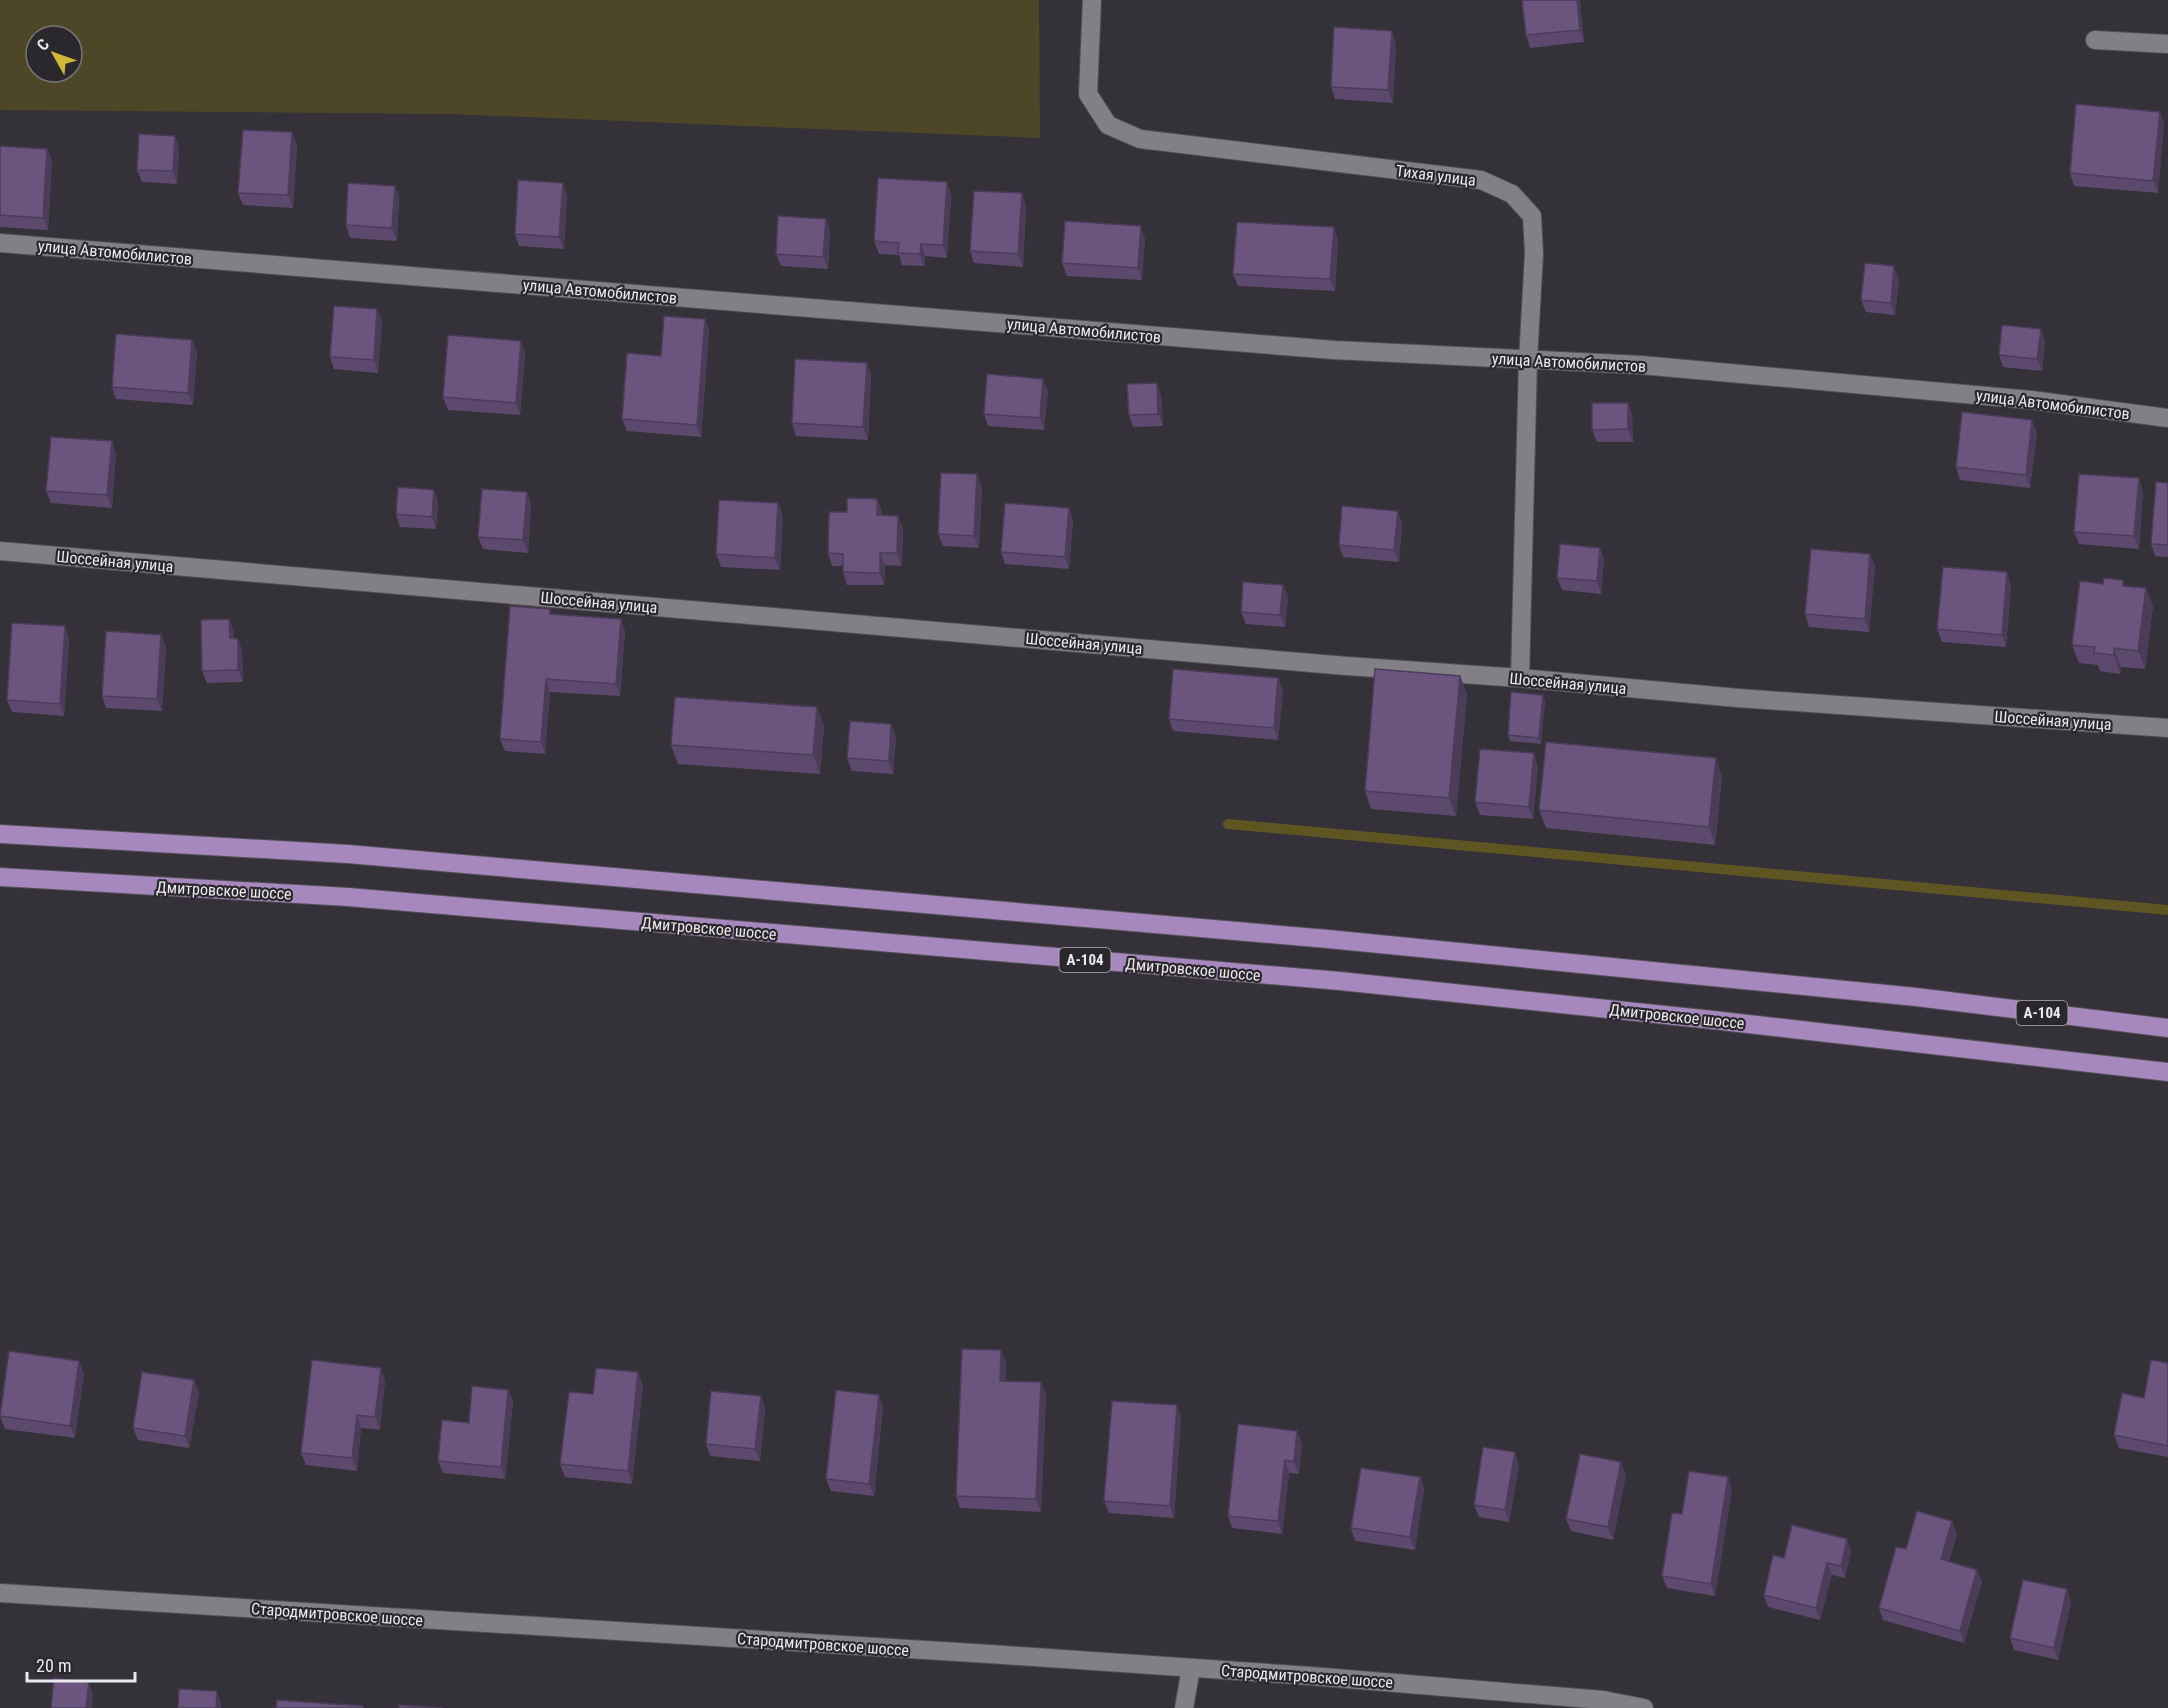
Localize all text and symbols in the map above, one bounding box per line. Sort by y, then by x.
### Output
north arrow [24,24,84,84]
text: С [33,35,53,54]
street label: Тихая улица [1395,161,1477,190]
street label: улица Автомобилистов [37,236,193,269]
street label: улица Автомобилистов [522,275,678,308]
street label: улица Автомобилистов [1006,314,1162,347]
street label: улица Автомобилистов [1491,349,1647,376]
street label: улица Автомобилистов [1975,386,2131,423]
street label: Шоссейная улица [56,547,174,576]
street label: Шоссейная улица [540,588,658,617]
street label: Шоссейная улица [1025,629,1143,658]
street label: Шоссейная улица [1509,669,1627,698]
street label: Шоссейная улица [1994,707,2112,734]
street label: Дмитровское шоссе [156,877,292,904]
street label: Дмитровское шоссе [641,913,777,944]
road number: А-104 [1060,948,1110,972]
street label: Дмитровское шоссе [1125,954,1261,985]
street label: Дмитровское шоссе [1609,1000,1745,1033]
road number: А-104 [2016,1001,2068,1025]
street label: Стародмитровское шоссе [250,1599,424,1630]
street label: Стародмитровское шоссе [736,1629,910,1660]
scale bar [27,1645,135,1683]
text: 20 m [36,1655,71,1676]
street label: Стародмитровское шоссе [1220,1661,1394,1692]

